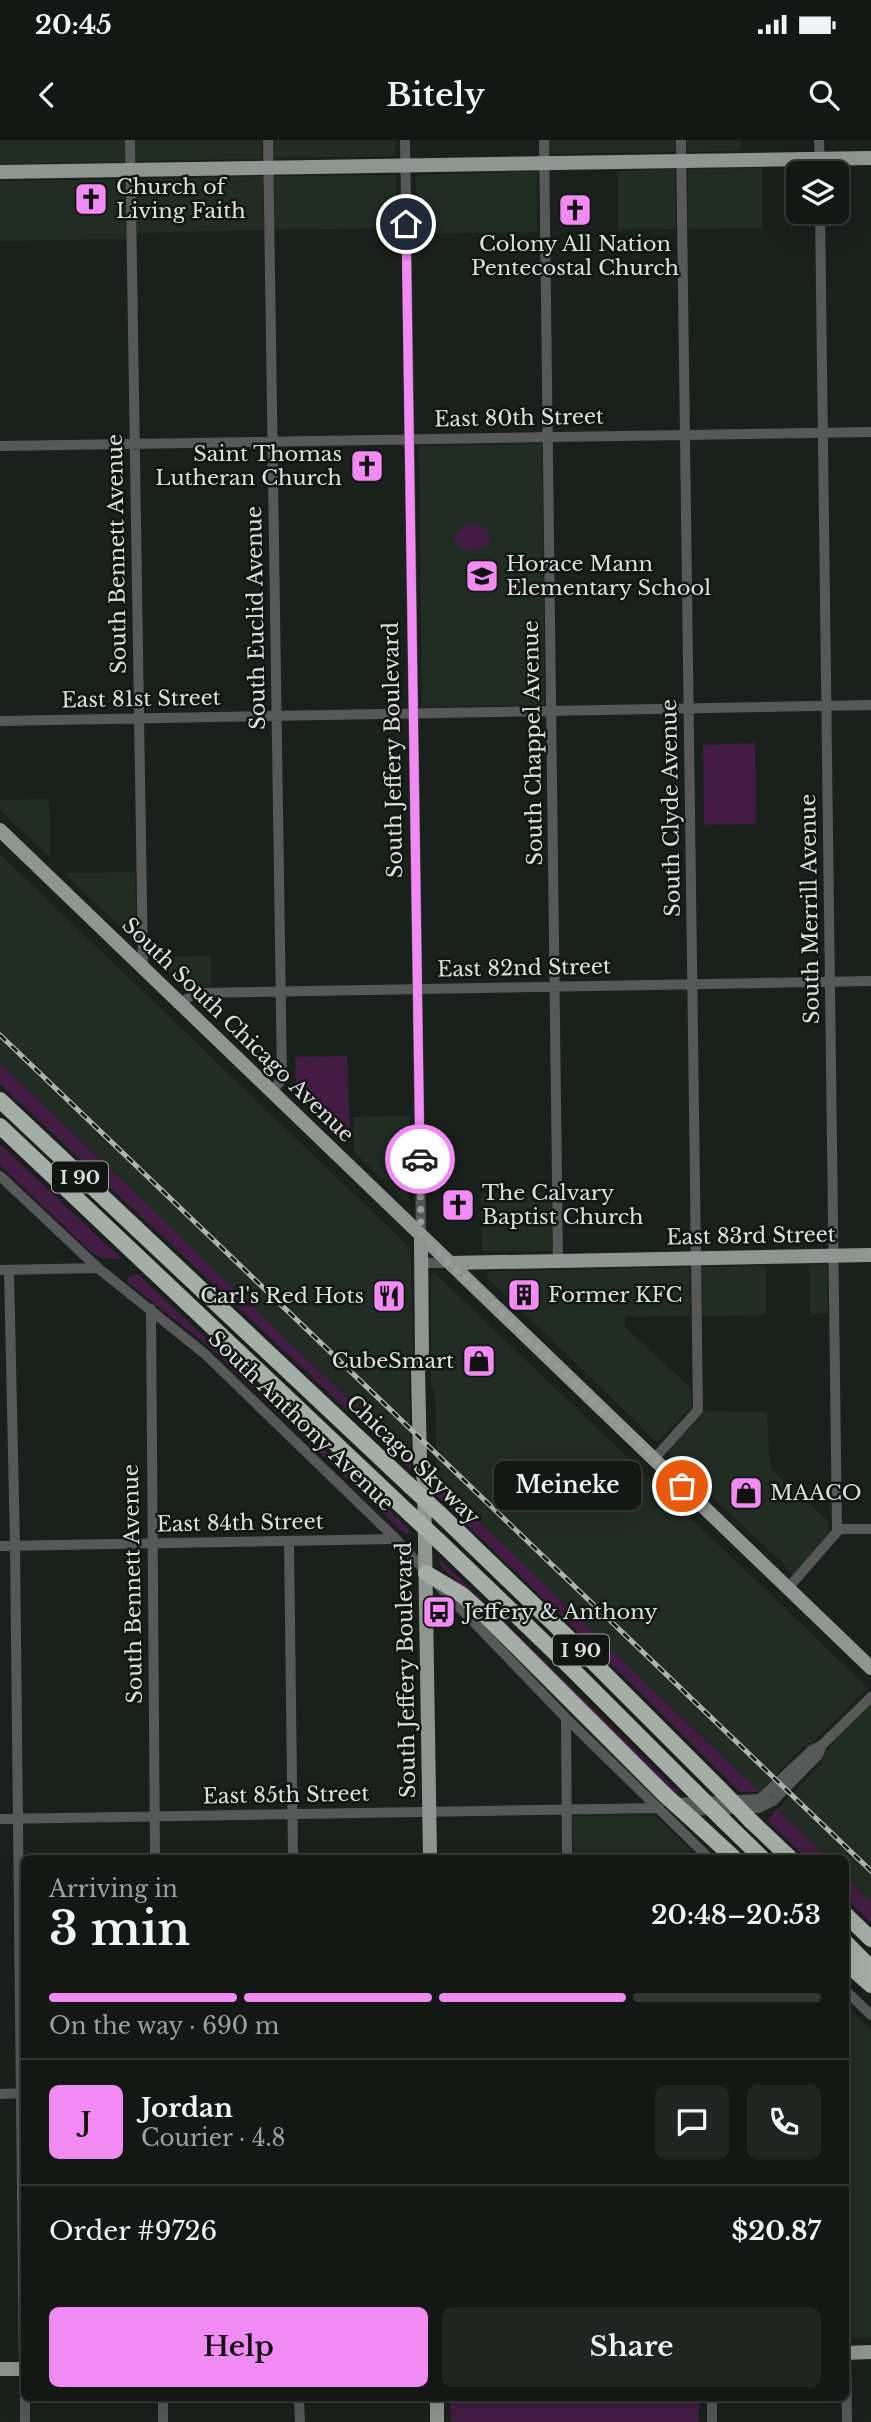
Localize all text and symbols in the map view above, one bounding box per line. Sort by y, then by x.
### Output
text: 20:45 [35,9,112,41]
text: Bitely [386,75,485,115]
icon: back [28,76,66,114]
icon: search [805,76,843,114]
map controls [786,161,849,224]
button: layers [786,161,849,224]
place label: Church of Living Faith [116,174,246,224]
church icon: Church of Living Faith [72,180,110,218]
church icon: Colony All Nation Pentecostal Church [556,191,594,229]
pin [376,194,436,254]
icon: home [387,205,425,243]
place label: Colony All Nation Pentecostal Church [471,231,679,281]
street label: East 80th Street [434,404,604,432]
street label: South Bennett Avenue [102,434,132,674]
place label: Saint Thomas Lutheran Church [155,441,342,491]
church icon: Saint Thomas Lutheran Church [348,447,386,485]
street label: South Euclid Avenue [241,506,271,730]
place label: Horace Mann Elementary School [506,551,711,601]
school or university icon: Horace Mann Elementary School [463,557,501,595]
street label: South Chappel Avenue [518,620,548,866]
street label: South Jeffery Boulevard [378,622,408,878]
street label: East 81st Street [61,685,221,713]
street label: South Clyde Avenue [656,699,686,917]
street label: South Merrill Avenue [795,794,825,1024]
street label: South South Chicago Avenue [117,912,359,1148]
street label: East 82nd Street [437,953,611,983]
courier [385,1124,455,1194]
icon: car [401,1140,439,1178]
road number: I 90 [52,1161,108,1192]
place label: The Calvary Baptist Church [482,1180,643,1230]
church icon: The Calvary Baptist Church [439,1186,477,1224]
street label: East 83rd Street [666,1222,836,1250]
building icon: Former KFC [505,1276,543,1314]
restaurant icon: Carl's Red Hots [370,1277,408,1315]
place label: Former KFC [548,1282,682,1308]
place label: Carl's Red Hots [200,1283,364,1309]
street label: South Anthony Avenue [203,1326,399,1516]
shop icon: CubeSmart [460,1342,498,1380]
place label: CubeSmart [332,1348,454,1374]
street label: Chicago Skyway [341,1390,486,1531]
pin [652,1456,712,1516]
callout: Meineke [493,1462,640,1510]
street label: South Bennett Avenue [118,1464,148,1704]
icon: bag [663,1467,701,1505]
text: Meineke [515,1471,620,1499]
shop icon: MAACO [727,1474,765,1512]
place label: MAACO [770,1480,862,1506]
street label: East 84th Street [156,1509,324,1537]
street label: South Jeffery Boulevard [391,1542,421,1798]
bus stop icon: Jeffery & Anthony [420,1593,458,1631]
place label: Jeffery & Anthony [461,1599,658,1625]
road number: I 90 [553,1634,609,1666]
street label: East 85th Street [202,1781,370,1809]
text: Arriving in [49,1875,178,1903]
text: 20:48–20:53 [651,1899,821,1931]
text: 3 min [49,1900,190,1957]
text: On the way · 690 m [49,2012,280,2040]
button: chat [655,2085,729,2159]
button: phone [747,2085,821,2159]
text: Jordan [141,2092,233,2124]
text: J [81,2106,91,2138]
text: Courier · 4.8 [141,2124,286,2152]
text: Order #9726 [49,2215,217,2247]
text: $20.87 [732,2215,821,2247]
button: Help [49,2307,428,2387]
button: Share [442,2307,821,2387]

